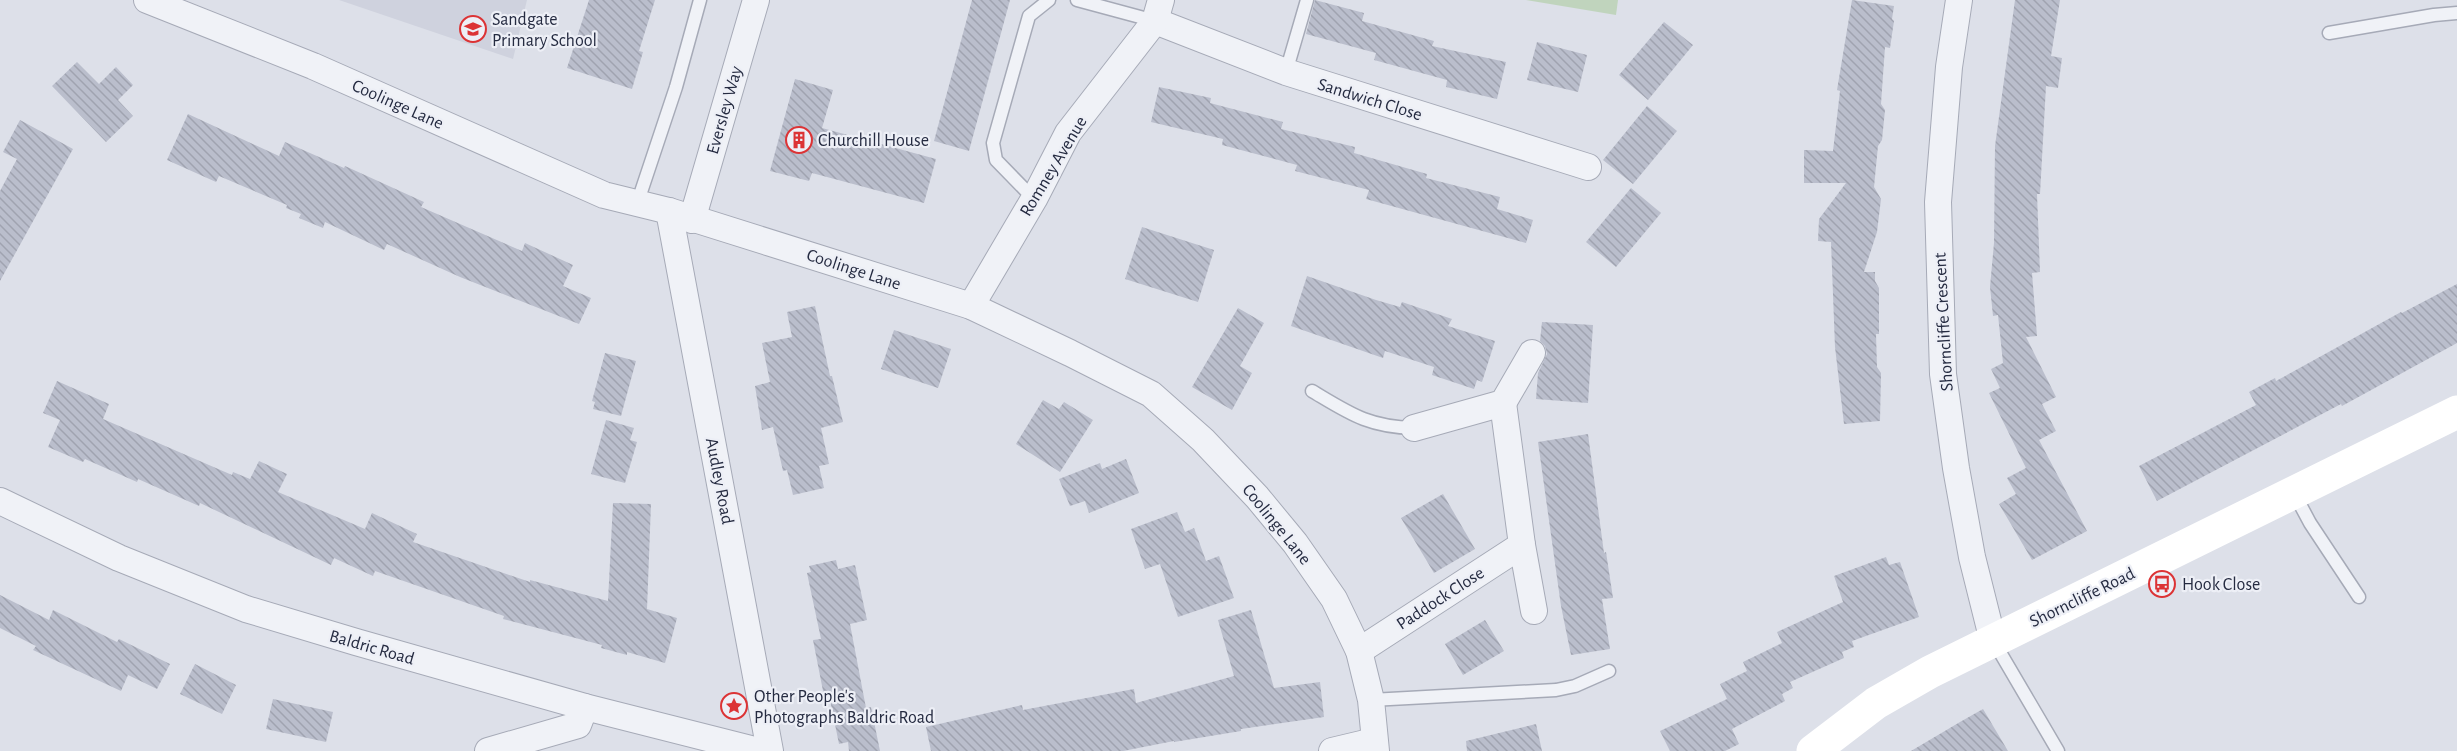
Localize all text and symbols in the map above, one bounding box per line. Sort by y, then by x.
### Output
place label: Sandgate Primary School [492,11,597,50]
school or university icon: Sandgate Primary School [458,14,488,44]
street label: Eversley Way [704,64,746,156]
street label: Sandwich Close [1315,76,1424,124]
street label: Coolinge Lane [349,77,446,133]
street label: Romney Avenue [1017,113,1091,220]
building icon: Churchill House [784,125,814,155]
place label: Churchill House [818,132,929,150]
street label: Coolinge Lane [804,246,903,294]
street label: Shorncliffe Crescent [1931,252,1957,392]
street label: Audley Road [702,436,736,526]
street label: Coolinge Lane [1238,481,1314,568]
street label: Paddock Close [1394,564,1488,634]
street label: Shorncliffe Road [2027,565,2138,631]
bus stop icon: Hook Close [2147,569,2177,599]
place label: Hook Close [2182,576,2260,594]
street label: Baldric Road [327,627,416,669]
place label: Other People's Photographs Baldric Road [754,688,934,727]
place icon: Other People's Photographs Baldric Road [719,691,749,721]

